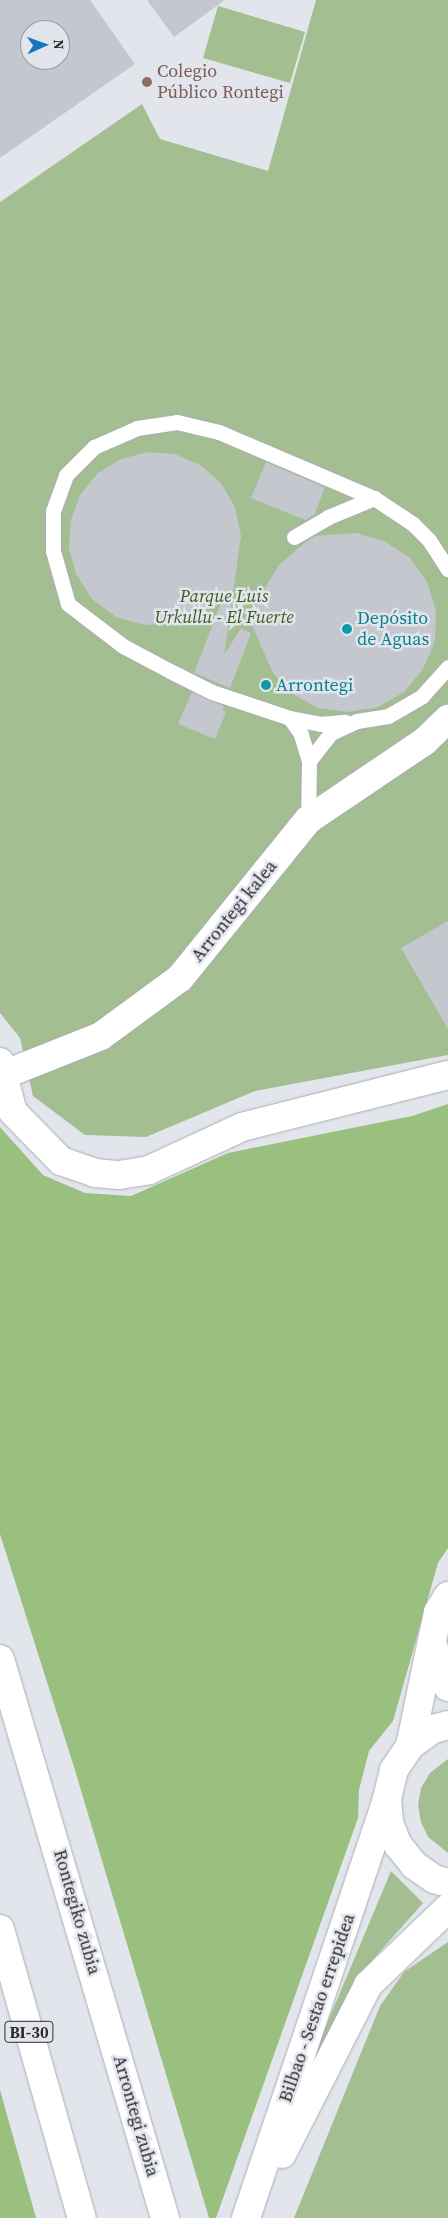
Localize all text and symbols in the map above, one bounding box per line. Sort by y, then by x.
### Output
north arrow [20,20,70,70]
text: N [49,39,69,50]
place label: Colegio Público Rontegi [157,61,284,104]
marker: Colegio Público Rontegi [141,76,153,88]
park label: Parque Luis Urkullu - El Fuerte [154,586,294,628]
place label: Depósito de Aguas [357,608,429,650]
marker: Depósito de Aguas [341,623,353,635]
place label: Arrontegi [276,674,353,696]
marker: Arrontegi [260,679,272,691]
street label: Arrontegi kalea [187,856,281,966]
street label: Rontegiko zubia [49,1847,105,1977]
street label: Bilbao - Sestao errepidea [275,1911,359,2105]
road number: BI-30 [4,2018,54,2045]
street label: Arrontegi zubia [108,2053,164,2179]

